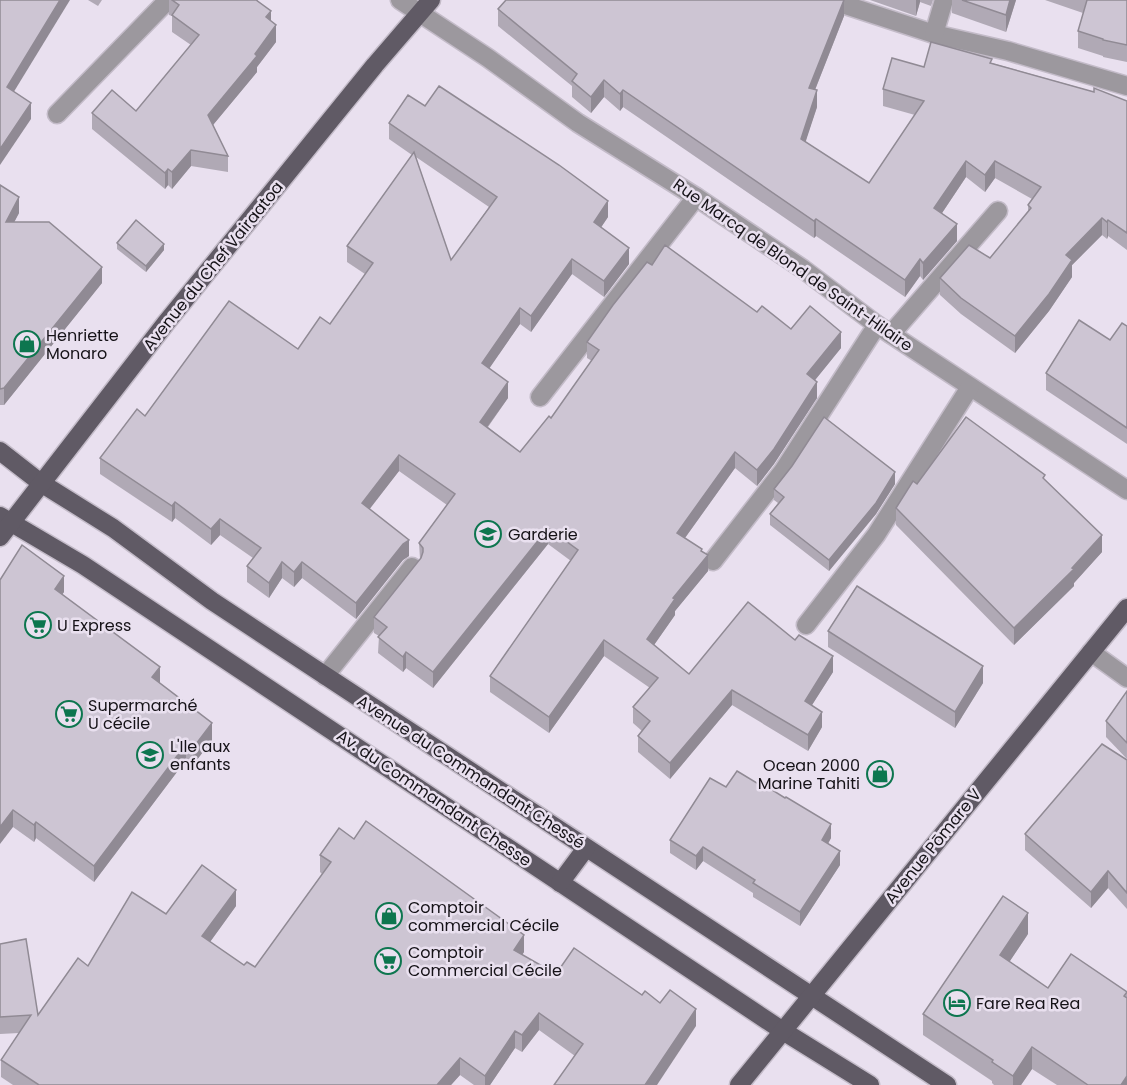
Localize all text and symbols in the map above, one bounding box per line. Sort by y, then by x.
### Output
street label: Rue Marcq de Blond de Saint-Hilaire [669,173,917,357]
street label: Avenue du Chef Vairaatoa [137,176,289,356]
place label: Henriette Monaro [46,324,119,365]
shop icon: Henriette Monaro [12,329,42,359]
school or university icon: Garderie [473,519,503,549]
place label: Garderie [508,523,578,546]
supermarket icon: U Express [23,610,53,640]
place label: U Express [57,614,131,637]
street label: Avenue du Commandant Chessé [353,690,589,855]
place label: Supermarché U cécile [88,694,198,735]
supermarket icon: Supermarché U cécile [54,699,84,729]
street label: Av. du Commandant Chesse [332,724,536,872]
place label: L'Ile aux enfants [170,735,231,776]
school or university icon: L'Ile aux enfants [135,740,165,770]
place label: Ocean 2000 Marine Tahiti [758,754,860,795]
shop icon: Ocean 2000 Marine Tahiti [865,759,895,789]
street label: Avenue Pōmare V [879,783,987,908]
place label: Comptoir commercial Cécile [408,896,559,937]
shop icon: Comptoir commercial Cécile [374,901,404,931]
place label: Comptoir Commercial Cécile [408,941,562,982]
supermarket icon: Comptoir Commercial Cécile [373,946,403,976]
hotel icon: Fare Rea Rea [942,988,972,1018]
place label: Fare Rea Rea [976,992,1080,1015]

